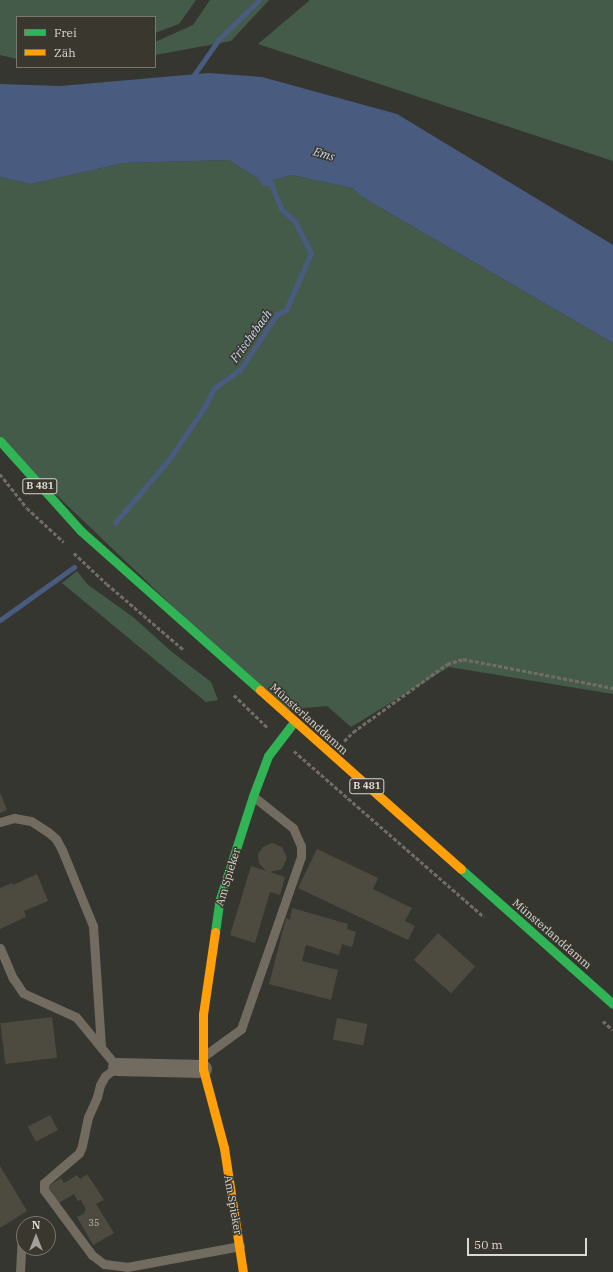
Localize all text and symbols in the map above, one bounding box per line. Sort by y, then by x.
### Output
legend [16,16,156,68]
text: Frei [54,25,77,40]
text: Zäh [54,45,76,60]
water label: Ems [312,144,336,164]
water label: Frischebach [227,307,275,365]
road number: B 481 [22,478,58,494]
street label: Münsterlanddamm [267,681,351,757]
road number: B 481 [349,778,385,794]
street label: Am Spieker [213,846,243,908]
street label: Münsterlanddamm [510,896,594,972]
street label: Am Spieker [221,1174,245,1236]
north arrow [16,1216,56,1256]
text: N [32,1218,40,1232]
house number: 35 [89,1218,99,1228]
scale bar [469,1230,589,1256]
text: 50 m [474,1237,503,1252]

